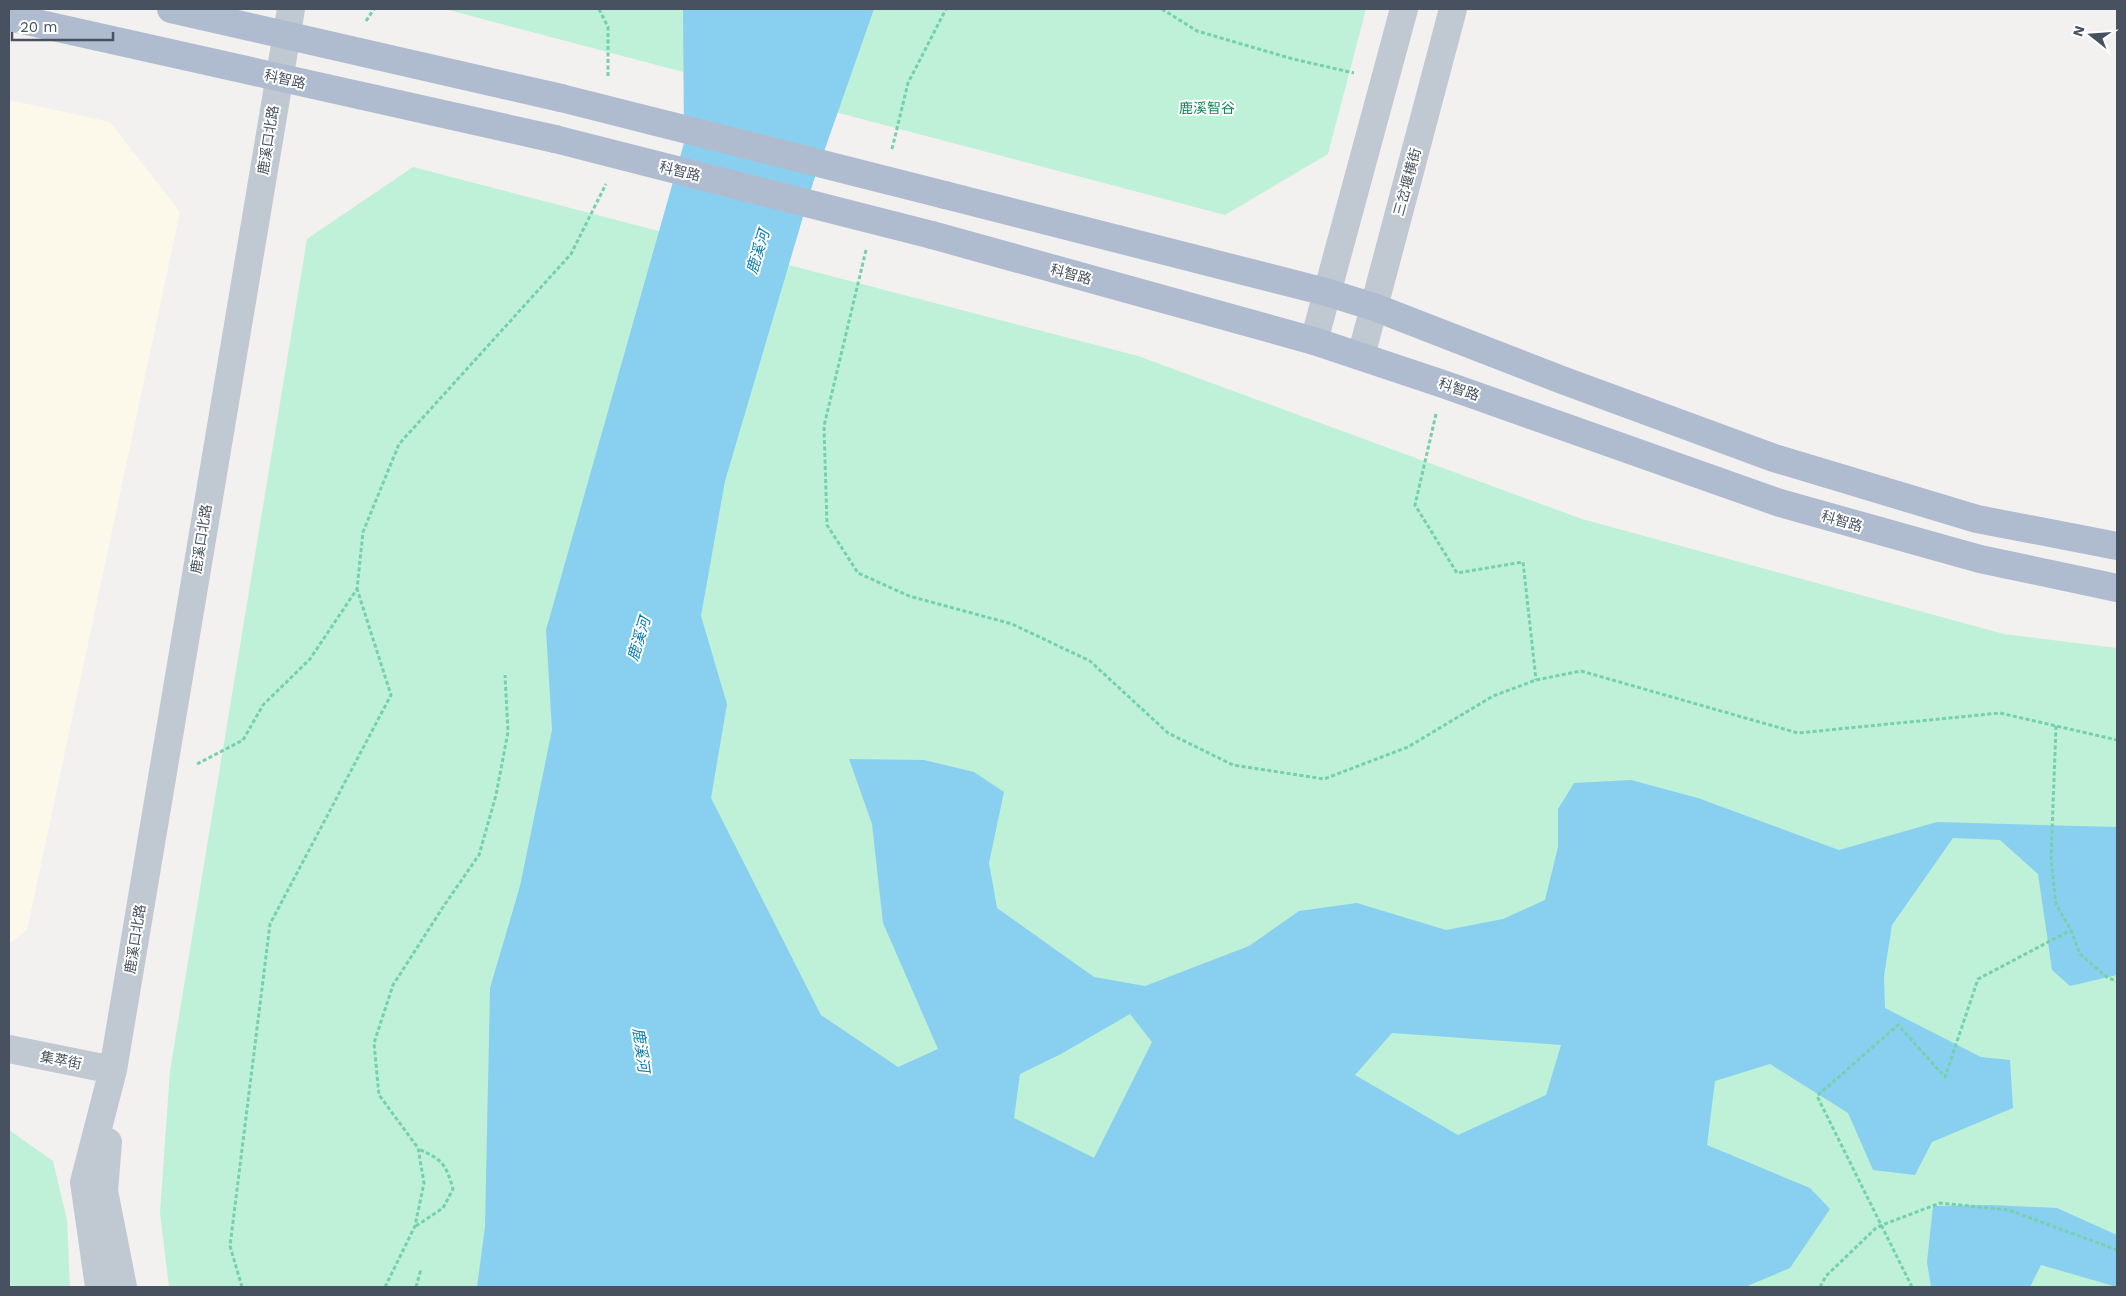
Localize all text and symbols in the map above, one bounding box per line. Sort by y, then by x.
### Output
scale bar [12,10,114,42]
north arrow [2066,10,2116,60]
text: 20 m [20,18,58,36]
text: N [2069,24,2088,38]
street label: 科智路 [263,66,307,92]
park label: 鹿溪智谷 [1179,100,1235,116]
street label: 鹿溪口北路 [255,104,281,176]
street label: 三岔堰横街 [1390,146,1424,218]
street label: 科智路 [658,158,702,184]
water label: 鹿溪河 [743,225,774,276]
street label: 科智路 [1049,261,1093,287]
street label: 科智路 [1437,375,1481,403]
street label: 鹿溪口北路 [188,503,214,575]
street label: 科智路 [1820,508,1864,534]
water label: 鹿溪河 [624,612,655,663]
street label: 鹿溪口北路 [122,903,148,975]
water label: 鹿溪河 [629,1026,653,1076]
street label: 集萃街 [39,1048,83,1072]

